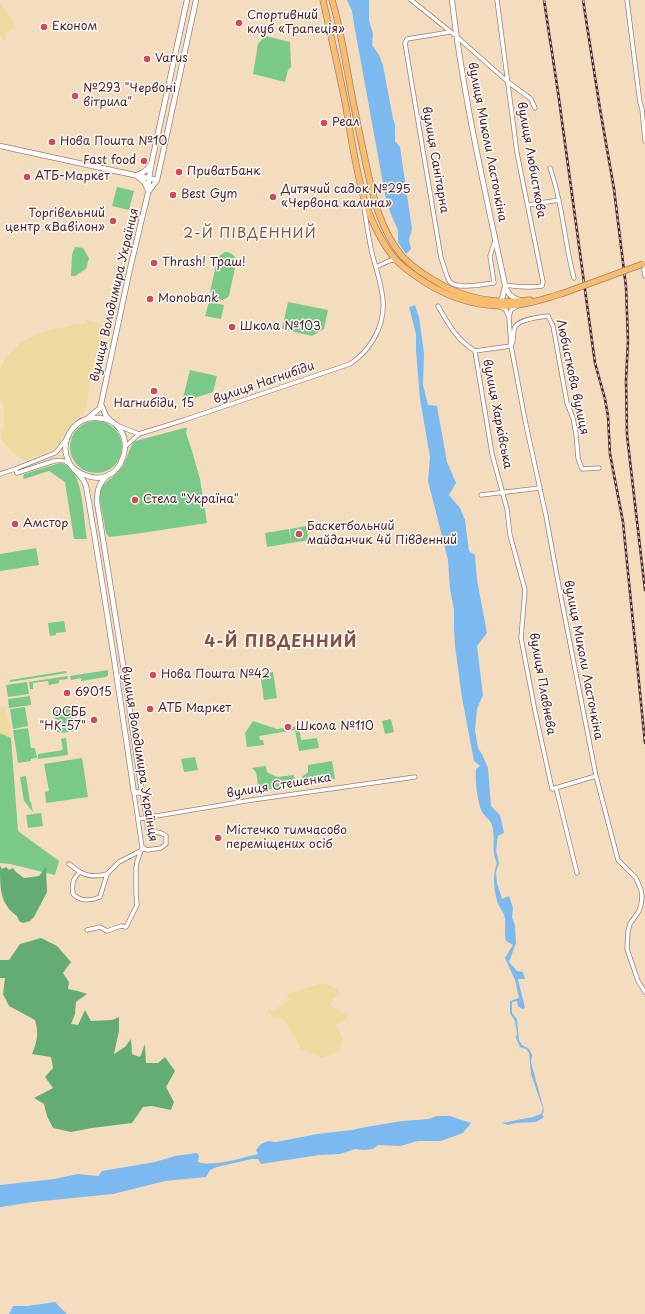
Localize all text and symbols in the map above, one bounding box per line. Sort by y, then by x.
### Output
place label: Спортивний клуб «Трапеція» [247,9,345,37]
marker: Спортивний клуб «Трапеція» [234,18,244,28]
place label: Економ [52,20,97,34]
marker: Економ [39,22,49,32]
place label: Varus [155,52,188,66]
marker: Varus [142,54,152,64]
street label: вулиця Миколи Ласточкіна [464,61,510,223]
place label: №293 "Червоні вітрила" [83,82,176,110]
marker: №293 "Червоні вітрила" [70,91,80,101]
street label: вулиця Любисткова [514,101,548,219]
street label: вулиця Санітарна [419,106,451,214]
place label: Реал [332,116,359,130]
marker: Реал [319,118,329,128]
place label: Нова Пошта №10 [60,135,167,149]
marker: Нова Пошта №10 [47,137,57,147]
place label: Fast food [83,154,136,168]
marker: Fast food [139,156,149,166]
place label: ПриватБанк [187,165,260,179]
marker: ПриватБанк [174,167,184,177]
place label: АТБ-Маркет [35,170,110,184]
marker: АТБ-Маркет [22,172,32,182]
place label: Дитячий садок №295 «Червона калина» [281,183,411,211]
place label: Best Gym [181,188,237,202]
marker: Best Gym [168,190,178,200]
marker: Дитячий садок №295 «Червона калина» [268,192,278,202]
place label: Торгівельний центр «Вавілон» [5,207,105,235]
street label: вулиця Володимира Українця [88,207,142,383]
marker: Торгівельний центр «Вавілон» [108,216,118,226]
district label: 2-Й ПІВДЕННИЙ [183,226,317,242]
place label: Thrash! Траш! [162,256,246,270]
marker: Thrash! Траш! [149,258,159,268]
place label: Monobank [158,292,219,306]
marker: Monobank [145,294,155,304]
street label: Любисткова вулиця [553,318,591,436]
place label: Школа №103 [240,320,321,334]
marker: Школа №103 [227,322,237,332]
street label: вулиця Харківська [479,358,515,470]
street label: вулиця Нагнибіди [211,359,317,407]
marker: Нагнибіди, 15 [149,386,159,396]
place label: Нагнибіди, 15 [114,397,194,411]
place label: Стела "Україна" [143,493,239,507]
marker: Стела "Україна" [130,495,140,505]
place label: Амстор [23,517,68,531]
marker: Амстор [10,519,20,529]
place label: Баскетбольний майданчик 4й Південний [307,520,457,548]
marker: Баскетбольний майданчик 4й Південний [294,529,304,539]
street label: вулиця Миколи Ласточкіна [560,579,606,741]
street label: вулиця Плавнева [526,632,558,736]
district label: 4-Й ПІВДЕННИЙ [205,633,357,653]
street label: вулиця Володимира Українця [118,665,160,843]
place label: Нова Пошта №42 [161,668,270,682]
marker: Нова Пошта №42 [148,670,158,680]
place label: 69015 [75,686,112,700]
marker: 69015 [62,688,72,698]
place label: АТБ Маркет [158,702,231,716]
marker: АТБ Маркет [145,704,155,714]
place label: ОСББ "НК-57" [39,706,86,734]
marker: ОСББ "НК-57" [89,715,99,725]
place label: Школа №110 [296,720,374,734]
marker: Школа №110 [283,722,293,732]
street label: вулиця Стешенка [226,771,332,801]
place label: Містечко тимчасово переміщених осіб [226,824,347,852]
marker: Містечко тимчасово переміщених осіб [213,833,223,843]

